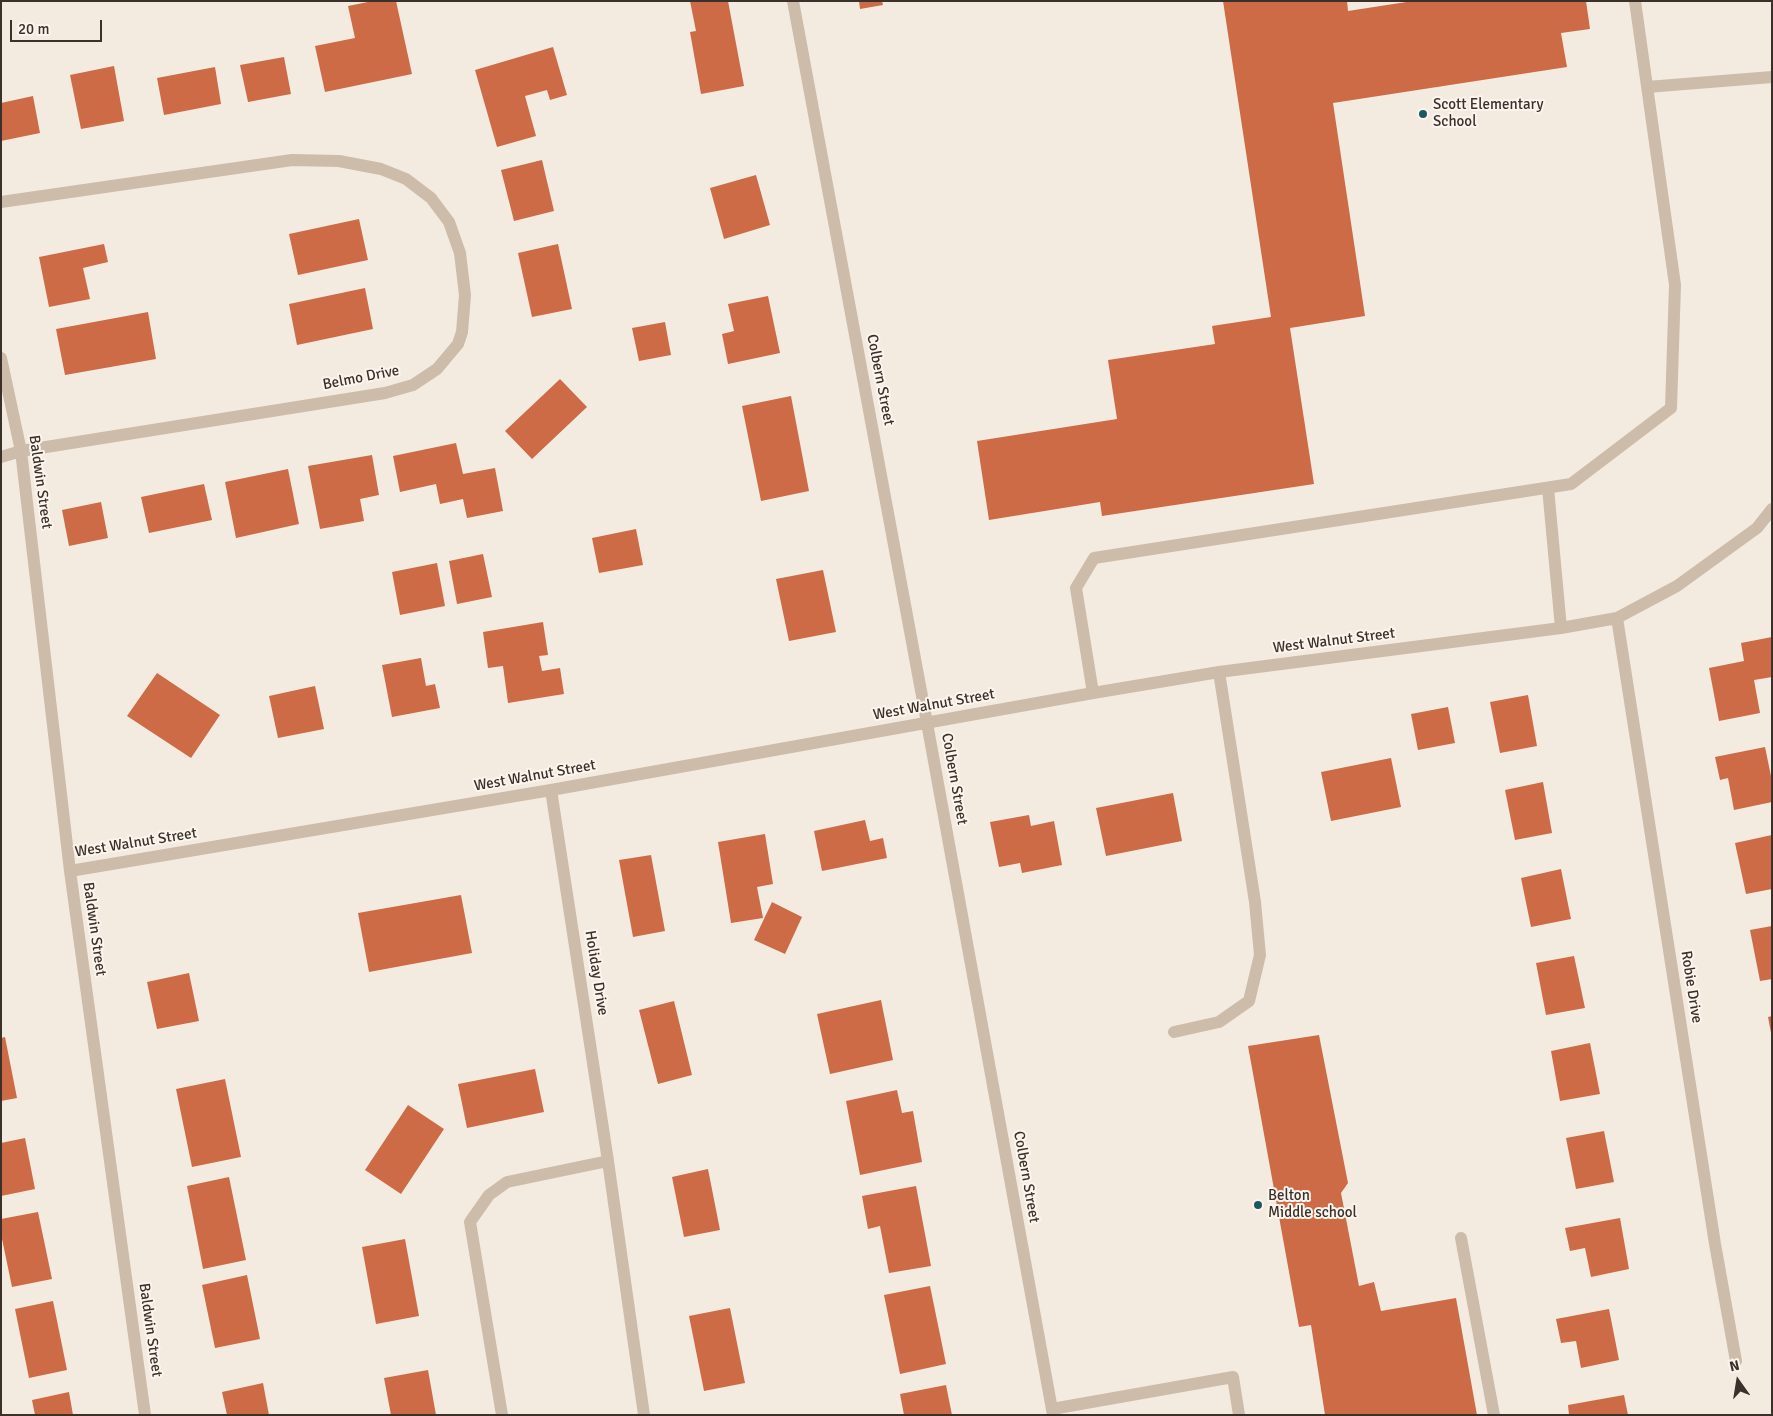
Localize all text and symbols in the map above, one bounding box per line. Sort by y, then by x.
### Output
scale bar [12,10,105,42]
text: 20 m [18,20,49,38]
place label: Scott Elementary School [1433,96,1543,131]
marker: Scott Elementary School [1417,108,1429,120]
street label: Colbern Street [862,333,898,427]
street label: Belmo Drive [321,362,401,394]
street label: Baldwin Street [25,434,55,530]
street label: West Walnut Street [1272,625,1396,657]
street label: West Walnut Street [872,685,996,725]
street label: Colbern Street [937,732,971,826]
street label: West Walnut Street [473,756,597,796]
street label: West Walnut Street [74,824,198,862]
street label: Baldwin Street [79,881,109,977]
street label: Holiday Drive [580,929,612,1017]
street label: Robie Drive [1676,950,1706,1024]
street label: Colbern Street [1009,1130,1043,1224]
place label: Belton Middle school [1268,1187,1357,1222]
marker: Belton Middle school [1252,1199,1264,1211]
street label: Baldwin Street [135,1282,165,1378]
north arrow [1713,1356,1763,1406]
text: N [1728,1357,1741,1375]

